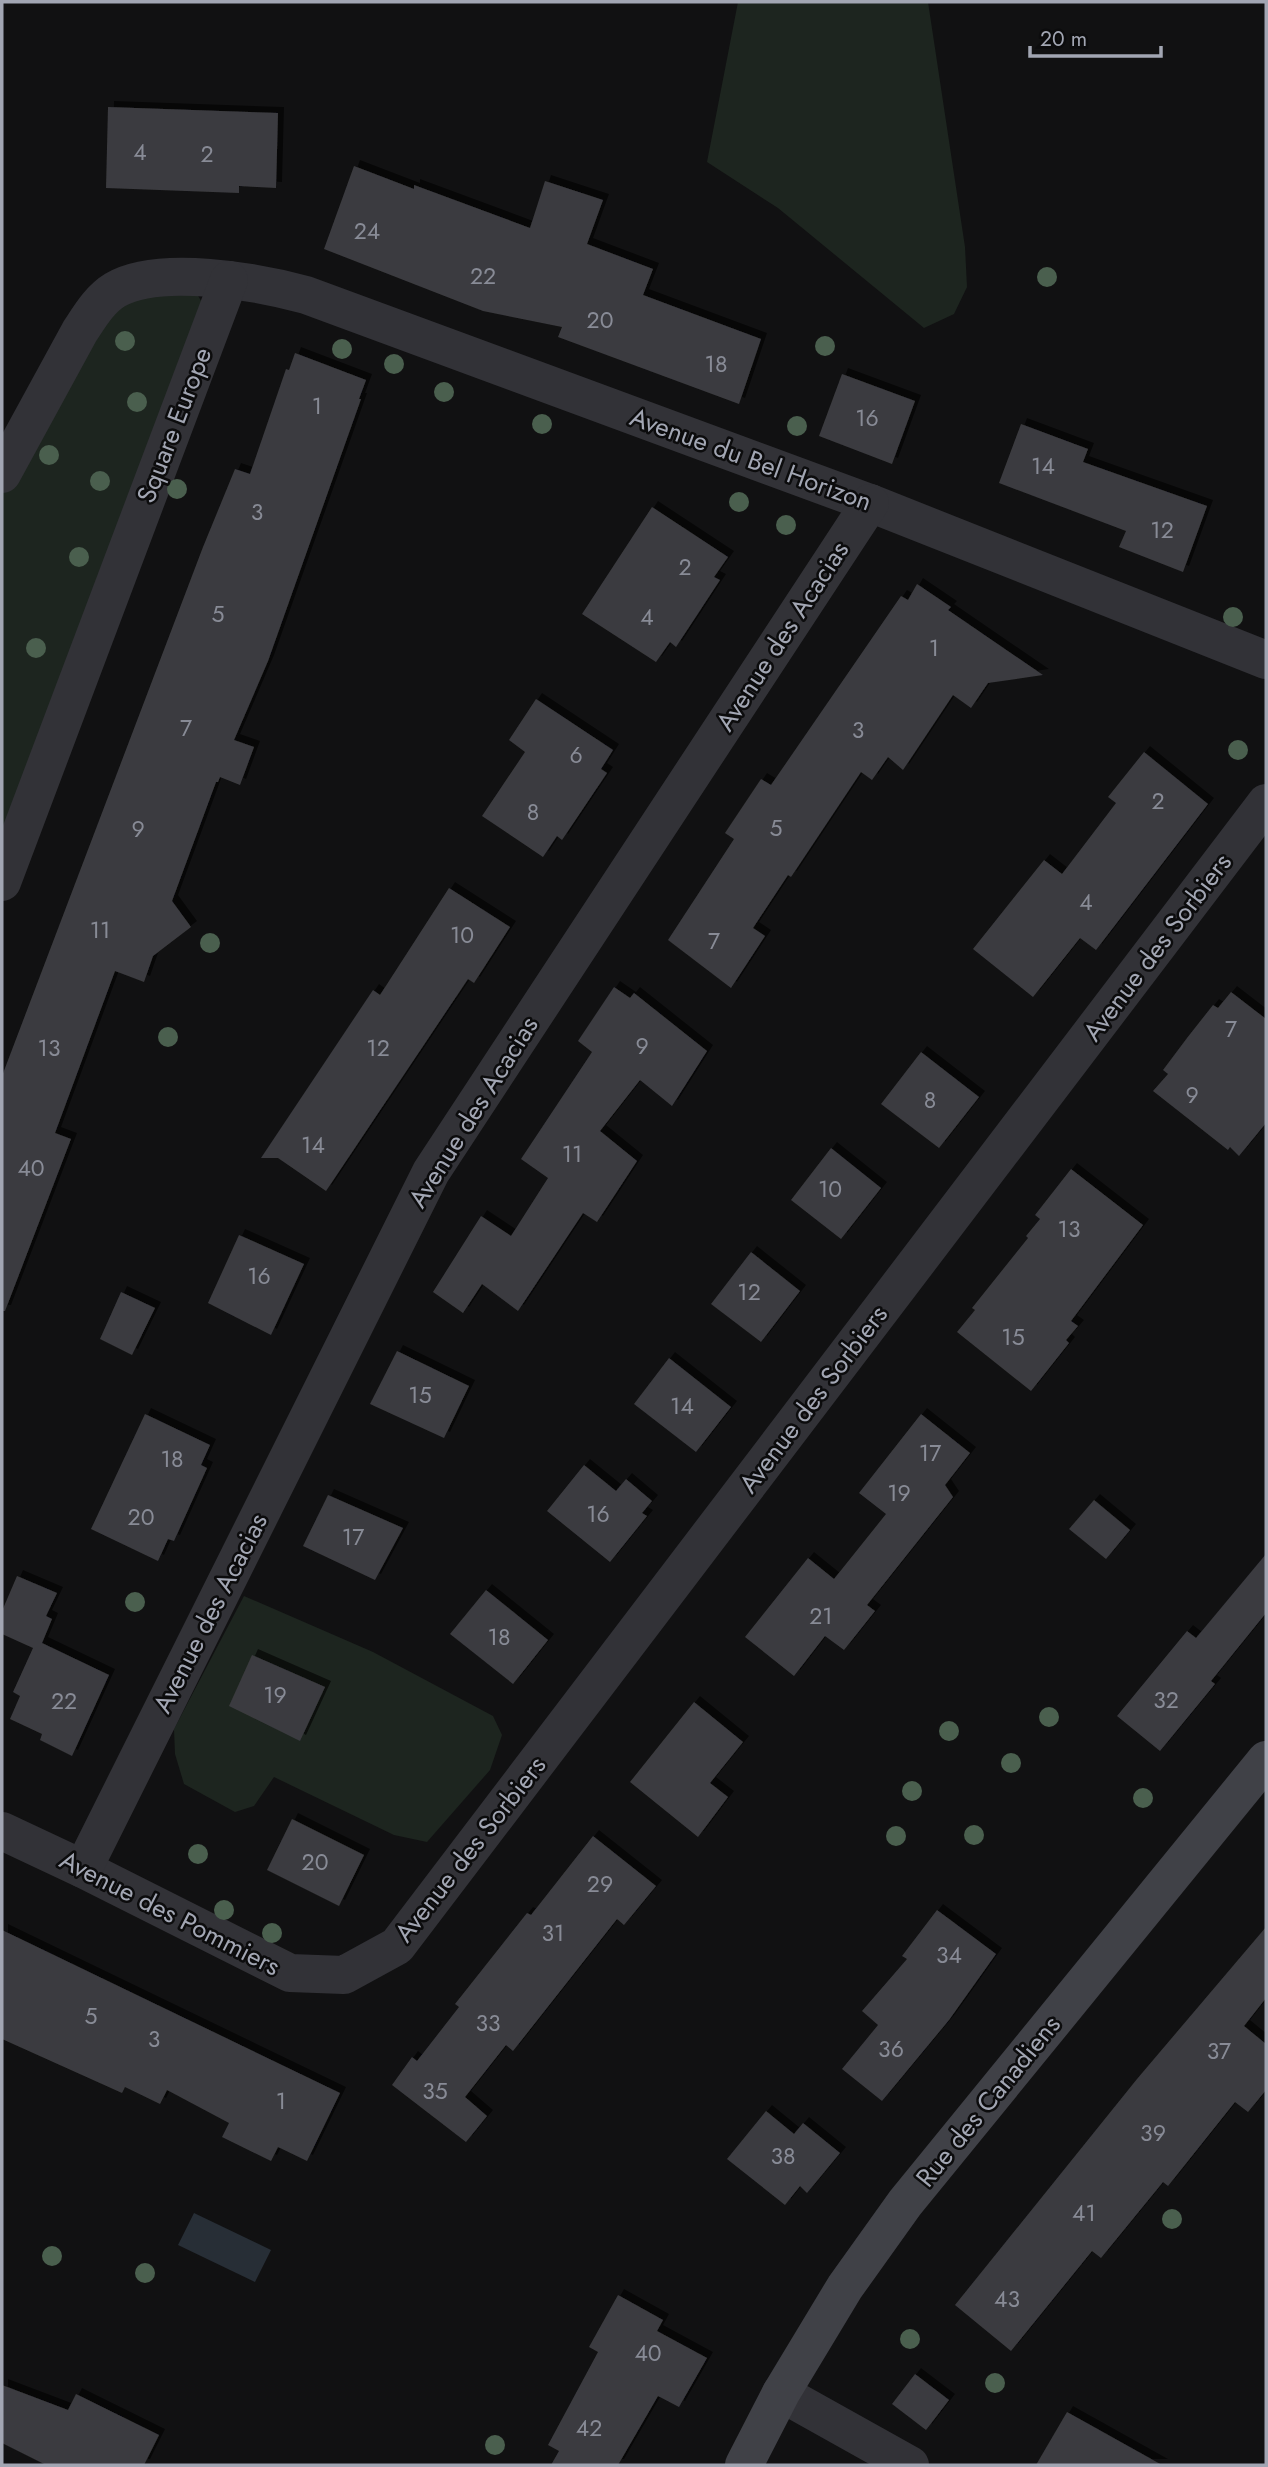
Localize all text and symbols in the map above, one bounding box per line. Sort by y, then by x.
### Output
scale bar [1030,14,1161,58]
text: 20 m [1040,24,1087,54]
house number: 4 [133,135,147,169]
house number: 2 [200,137,214,171]
house number: 24 [354,214,380,248]
house number: 22 [470,259,496,293]
house number: 20 [587,303,613,337]
street label: Square Europe [127,342,221,508]
house number: 18 [705,347,727,381]
house number: 1 [312,389,322,423]
street label: Avenue du Bel Horizon [625,398,877,520]
house number: 16 [855,401,879,435]
house number: 14 [1031,449,1055,483]
house number: 3 [251,495,263,529]
house number: 12 [1150,513,1174,547]
street label: Avenue des Acacias [706,534,858,738]
house number: 2 [678,550,692,584]
house number: 5 [212,597,225,631]
house number: 4 [640,600,654,634]
house number: 1 [929,631,939,665]
house number: 7 [180,711,192,745]
house number: 3 [852,713,864,747]
house number: 6 [569,738,583,772]
house number: 2 [1151,784,1165,818]
house number: 8 [527,795,539,829]
house number: 5 [770,811,783,845]
house number: 9 [131,812,145,846]
street label: Avenue des Sorbiers [1074,845,1240,1049]
house number: 4 [1079,885,1093,919]
house number: 11 [90,913,110,947]
house number: 10 [450,918,474,952]
house number: 7 [708,924,720,958]
street label: Avenue des Acacias [399,1009,547,1215]
house number: 7 [1225,1012,1237,1046]
house number: 9 [635,1029,649,1063]
house number: 13 [38,1031,60,1065]
house number: 12 [366,1031,390,1065]
house number: 9 [1185,1078,1199,1112]
house number: 8 [924,1083,936,1117]
house number: 14 [301,1128,325,1162]
house number: 11 [562,1137,582,1171]
house number: 40 [17,1151,45,1185]
house number: 10 [818,1172,842,1206]
house number: 13 [1058,1212,1080,1246]
house number: 16 [247,1259,271,1293]
house number: 12 [737,1275,761,1309]
street label: Avenue des Sorbiers [730,1297,896,1501]
house number: 15 [1001,1320,1025,1354]
house number: 15 [408,1378,432,1412]
house number: 14 [670,1389,694,1423]
house number: 17 [919,1436,941,1470]
house number: 18 [161,1442,183,1476]
house number: 19 [887,1476,911,1510]
house number: 16 [586,1497,610,1531]
house number: 20 [128,1500,154,1534]
street label: Avenue des Acacias [143,1507,277,1719]
house number: 17 [342,1520,364,1554]
house number: 21 [809,1599,833,1633]
house number: 18 [488,1620,510,1654]
house number: 19 [263,1678,287,1712]
house number: 32 [1153,1683,1179,1717]
house number: 22 [51,1684,77,1718]
street label: Avenue des Sorbiers [385,1748,555,1950]
street label: Avenue des Pommiers [53,1841,287,1985]
house number: 20 [302,1845,328,1879]
house number: 29 [587,1867,613,1901]
house number: 31 [542,1916,564,1950]
house number: 34 [936,1938,962,1972]
house number: 5 [85,1999,98,2033]
house number: 33 [475,2006,501,2040]
street label: Rue des Canadiens [907,2007,1069,2195]
house number: 3 [148,2022,160,2056]
house number: 36 [878,2032,904,2066]
house number: 37 [1207,2034,1231,2068]
house number: 35 [422,2074,448,2108]
house number: 1 [276,2084,286,2118]
house number: 39 [1140,2116,1166,2150]
house number: 38 [770,2139,796,2173]
house number: 41 [1072,2196,1096,2230]
house number: 43 [994,2282,1020,2316]
house number: 40 [634,2336,662,2370]
house number: 42 [576,2411,602,2445]

